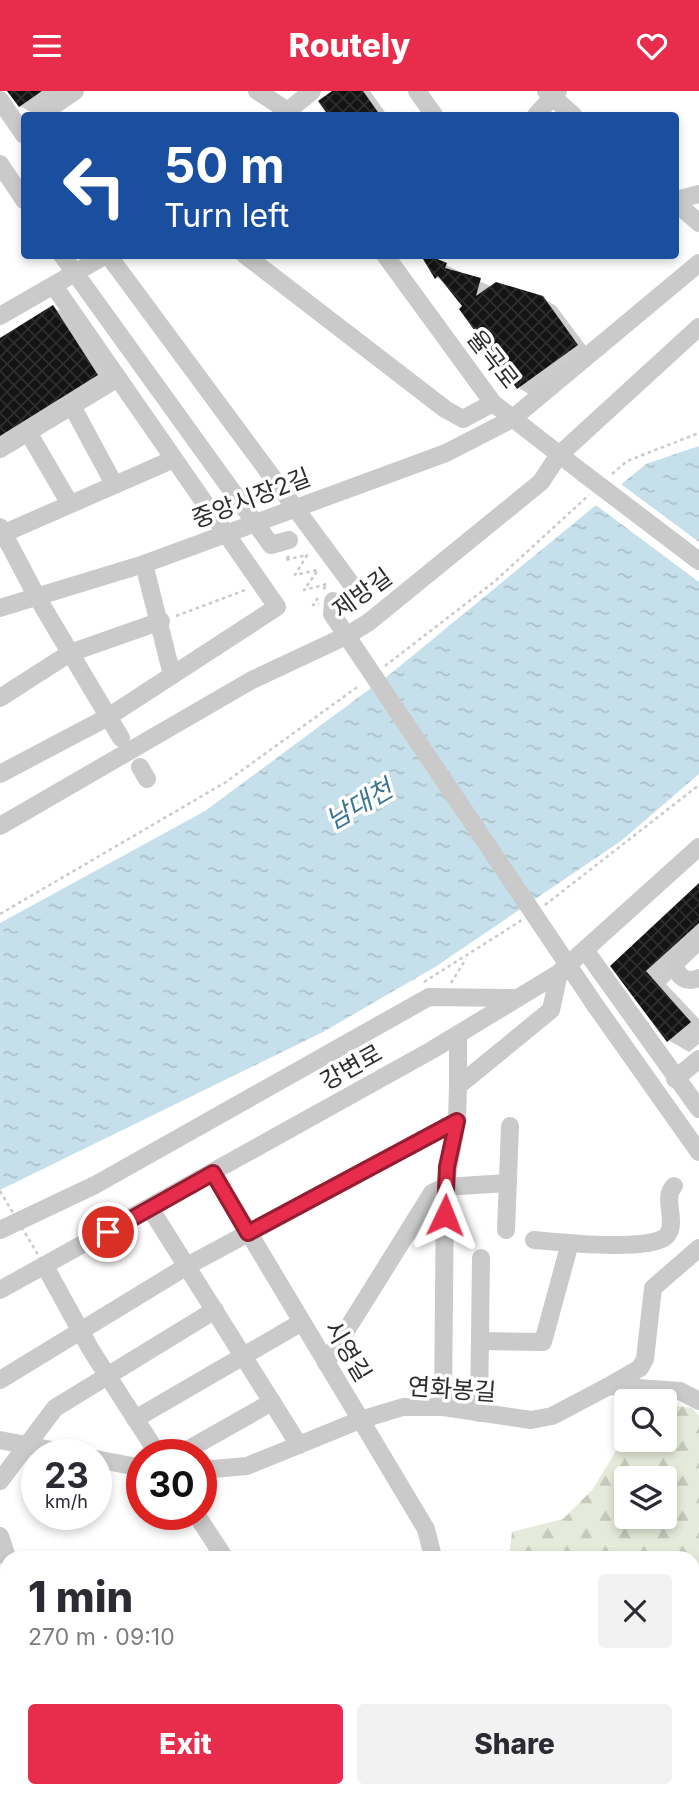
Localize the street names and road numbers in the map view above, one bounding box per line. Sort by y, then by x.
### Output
street label: 율곡로 [461,324,525,394]
street label: 중앙시장2길 [187,462,315,534]
street label: 제방길 [327,562,397,624]
street label: 강변로 [315,1038,387,1096]
street label: 시영길 [319,1315,377,1387]
street label: 연화봉길 [407,1371,497,1407]

